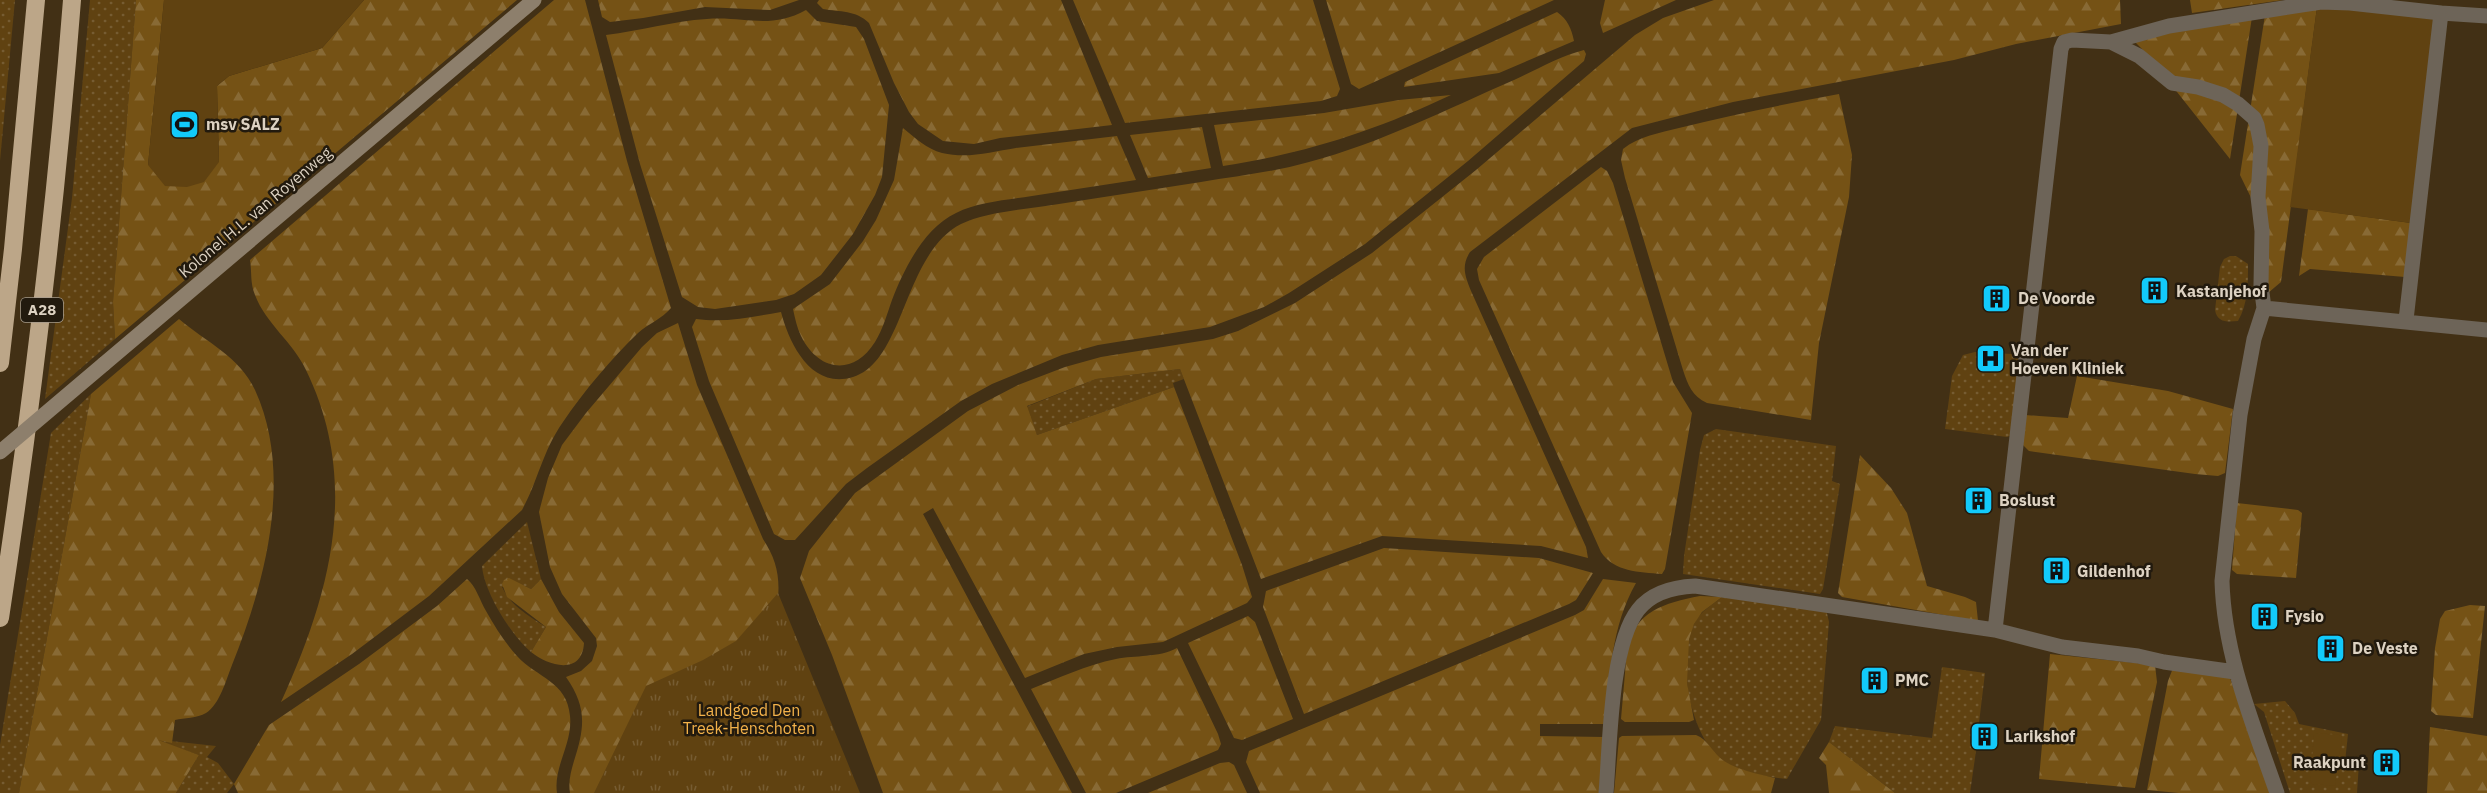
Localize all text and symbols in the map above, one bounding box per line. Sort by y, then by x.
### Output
sports icon: msv SALZ [169,108,201,140]
place label: msv SALZ [206,114,280,134]
street label: Kolonel H.L. van Royenweg [174,142,336,282]
building icon: Kastanjehof [2139,275,2171,307]
place label: Kastanjehof [2176,281,2267,301]
building icon: De Voorde [1981,282,2013,314]
place label: De Voorde [2018,288,2095,308]
road number: A28 [21,298,63,322]
place label: Van der Hoeven Kliniek [2011,340,2125,378]
hospital icon: Van der Hoeven Kliniek [1974,343,2006,375]
building icon: Boslust [1962,484,1994,516]
place label: Boslust [1999,490,2055,510]
building icon: Gildenhof [2040,555,2072,587]
place label: Gildenhof [2077,561,2151,581]
building icon: Fysio [2248,600,2280,632]
place label: Fysio [2285,606,2324,626]
building icon: De Veste [2315,632,2347,664]
place label: De Veste [2352,638,2418,658]
building icon: PMC [1858,664,1890,696]
place label: PMC [1895,670,1929,690]
park label: Landgoed Den Treek-Henschoten [683,700,815,738]
building icon: Larikshof [1968,720,2000,752]
place label: Larikshof [2005,726,2075,746]
building icon: Raakpunt [2371,746,2403,778]
place label: Raakpunt [2293,752,2366,772]

